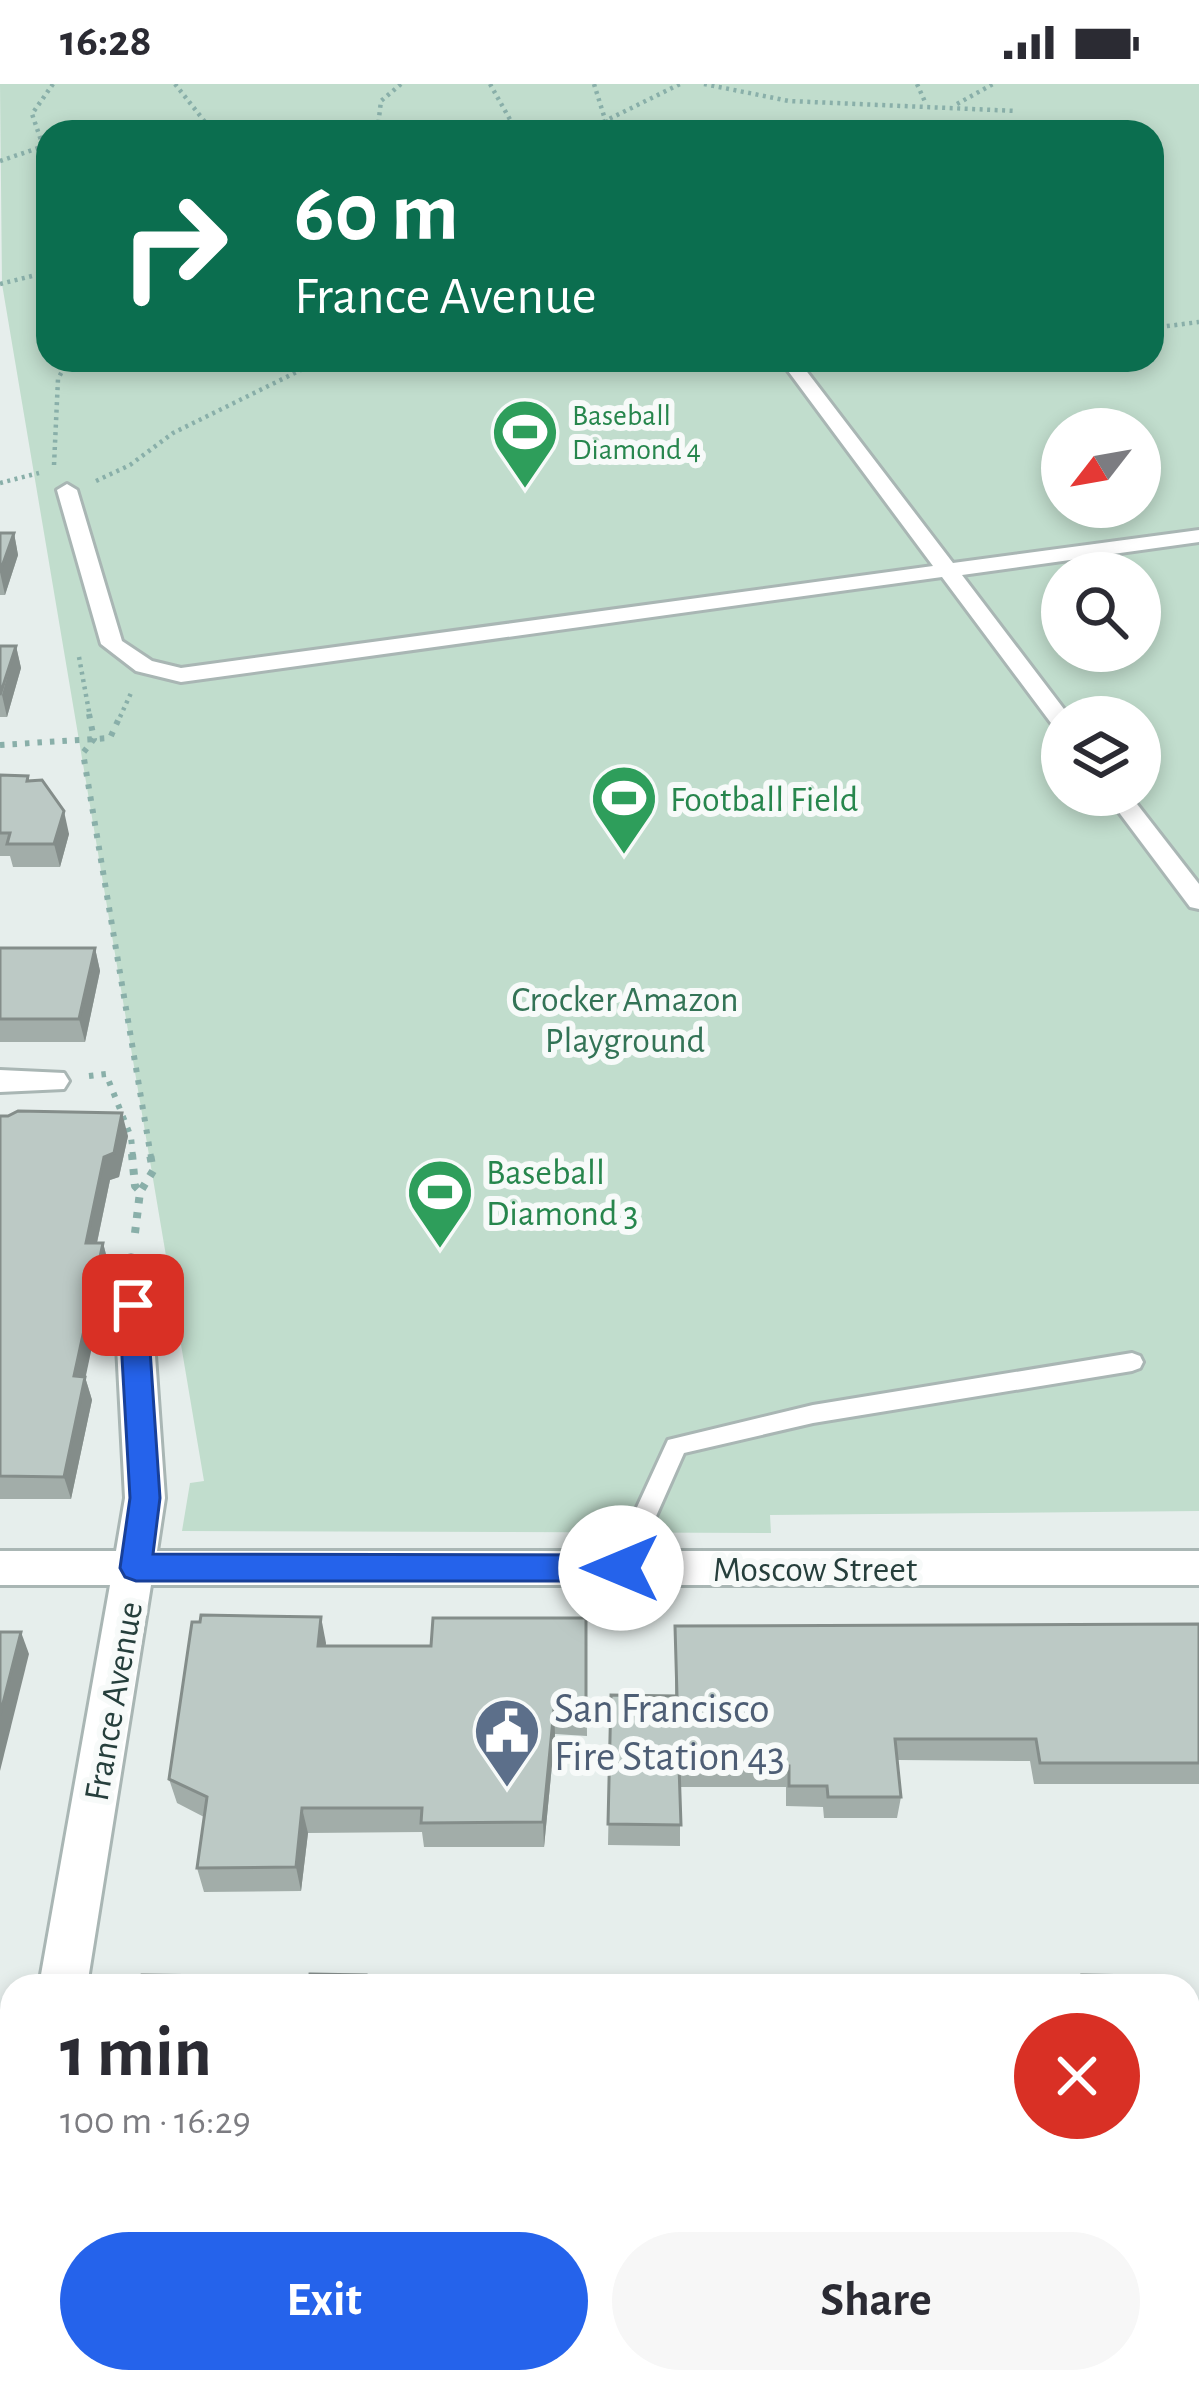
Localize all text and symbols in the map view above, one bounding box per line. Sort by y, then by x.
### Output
text: 16:28 [60,19,152,64]
icon: right [96,168,252,324]
text: 60 m [294,172,459,256]
text: France Avenue [294,270,597,324]
sports icon: Baseball Diamond 4 [490,397,560,491]
place label: Baseball Diamond 4 [572,401,701,465]
north arrow [1041,408,1161,528]
map controls [1041,408,1161,816]
button: search [1041,552,1161,672]
button: layers [1041,696,1161,816]
sports icon: Football Field [589,763,659,857]
place label: Football Field [670,782,859,818]
park label: Crocker Amazon Playground [511,982,739,1059]
place label: Baseball Diamond 3 [486,1155,638,1232]
sports icon: Baseball Diamond 3 [405,1157,475,1251]
pin [82,1254,184,1356]
icon: arrive [100,1272,166,1338]
position arrow [558,1505,684,1631]
street label: Moscow Street [713,1552,918,1588]
street label: France Avenue [79,1599,149,1804]
place label: San Francisco Fire Station 43 [554,1688,785,1778]
public building icon: San Francisco Fire Station 43 [472,1696,542,1790]
button: close [1014,2013,1140,2139]
text: 1 min [60,2017,212,2089]
text: 100 m · 16:29 [60,2102,251,2141]
button: Exit [60,2232,588,2370]
button: Share [612,2232,1140,2370]

